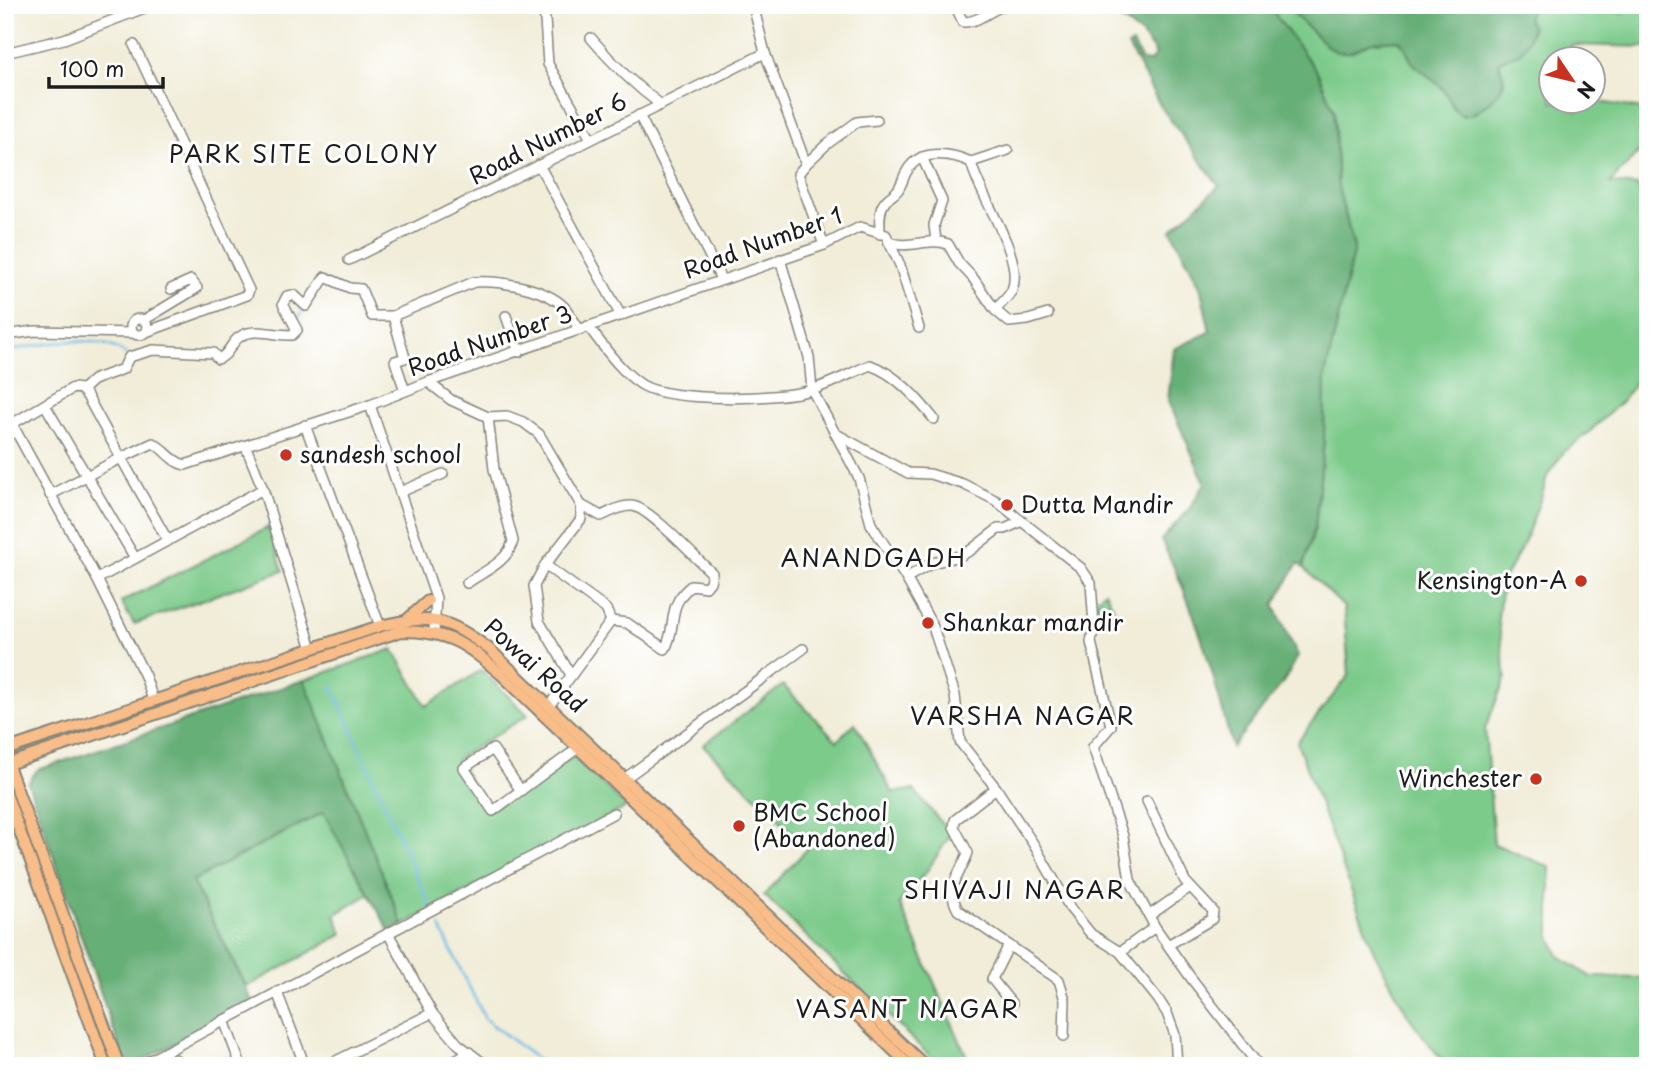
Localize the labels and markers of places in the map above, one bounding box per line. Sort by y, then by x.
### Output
place label: sandesh school [300,436,462,471]
marker: sandesh school [278,447,294,463]
place label: Dutta Mandir [1021,486,1173,521]
marker: Dutta Mandir [999,497,1015,513]
place label: Kensington-A [1416,562,1567,597]
marker: Kensington-A [1573,573,1589,589]
place label: Shankar mandir [942,604,1124,639]
marker: Shankar mandir [920,615,936,631]
place label: Winchester [1398,760,1522,795]
marker: Winchester [1528,771,1544,787]
place label: BMC School (Abandoned) [753,794,896,855]
marker: BMC School (Abandoned) [731,818,747,834]

